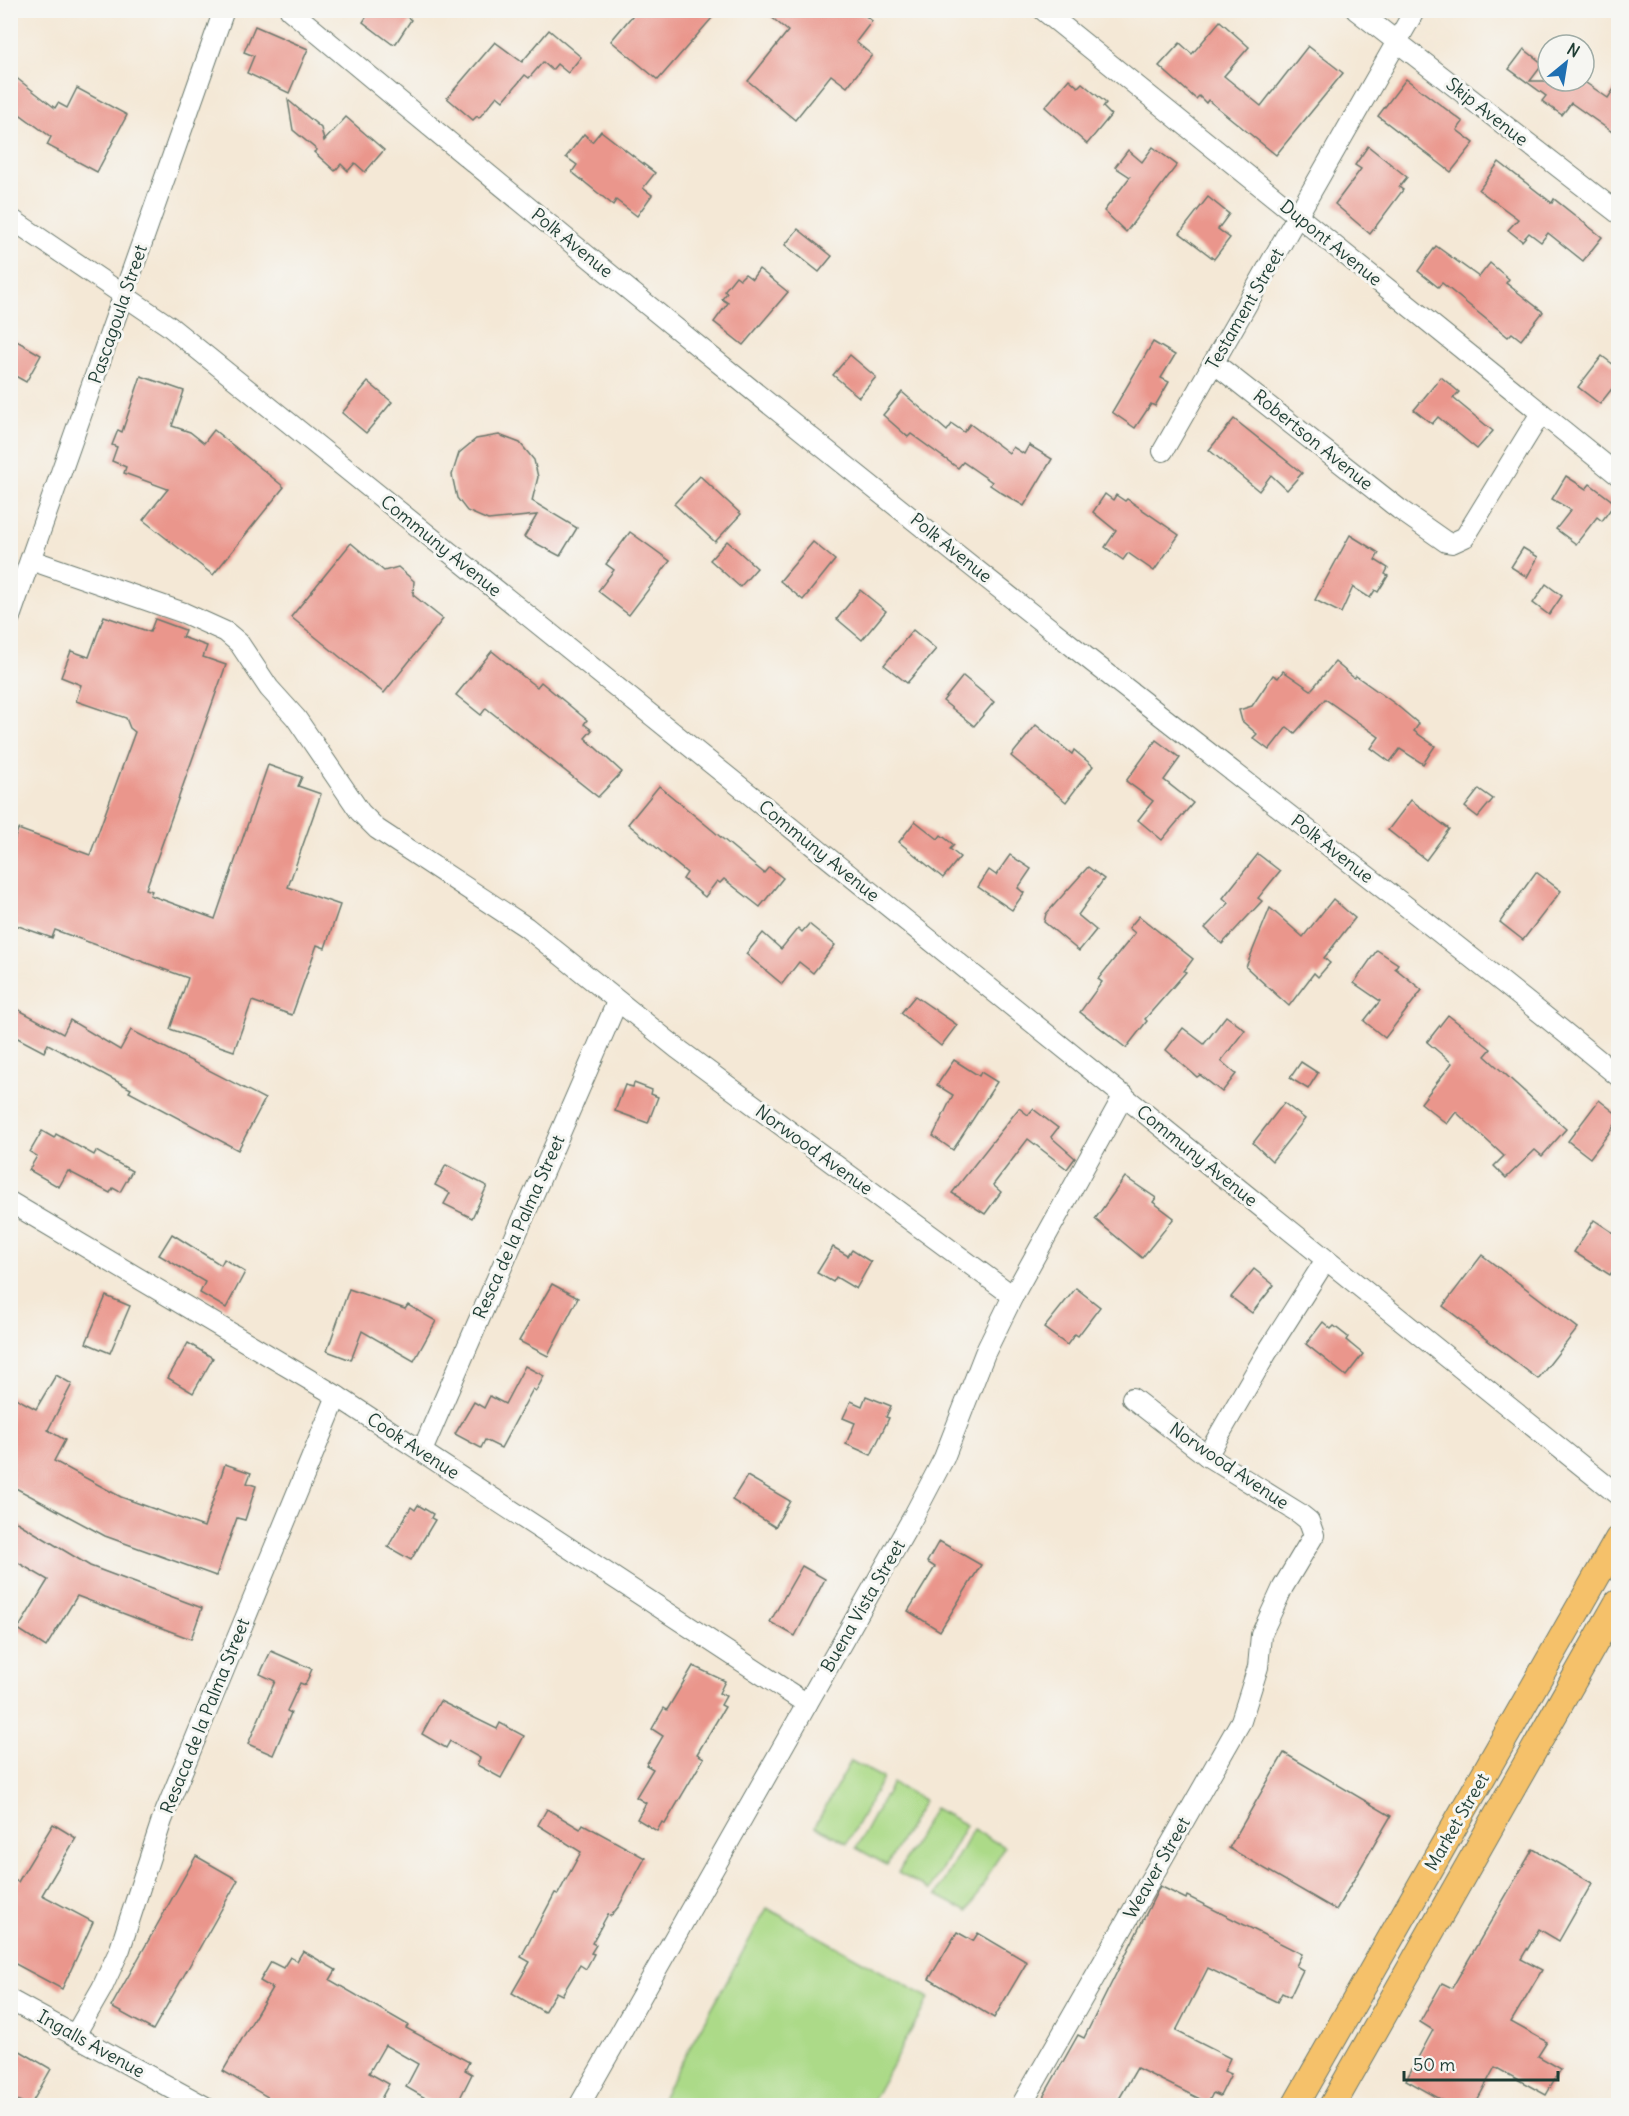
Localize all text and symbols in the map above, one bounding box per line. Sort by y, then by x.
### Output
north arrow [1536,33,1596,93]
text: N [1564,39,1583,61]
street label: Skip Avenue [1442,72,1533,151]
street label: Dupont Avenue [1276,194,1387,291]
street label: Polk Avenue [527,203,618,283]
street label: Pascagoula Street [83,241,152,386]
street label: Testament Street [1200,244,1289,374]
street label: Robertson Avenue [1249,384,1378,495]
street label: Communy Avenue [376,490,506,601]
street label: Polk Avenue [906,508,997,588]
street label: Communy Avenue [754,795,884,906]
street label: Polk Avenue [1286,809,1378,888]
street label: Norwood Avenue [751,1099,877,1200]
street label: Communy Avenue [1132,1100,1262,1211]
street label: Resca de la Palma Street [468,1131,569,1322]
street label: Cook Avenue [363,1407,464,1484]
street label: Norwood Avenue [1165,1417,1293,1514]
street label: Buena Vista Street [815,1535,910,1676]
street label: Resaca de la Palma Street [155,1615,254,1817]
street label: Market Street [1419,1769,1494,1875]
street label: Weaver Street [1118,1813,1195,1923]
street label: Ingalls Avenue [33,2005,149,2083]
scale bar [1404,2044,1558,2082]
text: 50 m [1413,2053,1455,2076]

